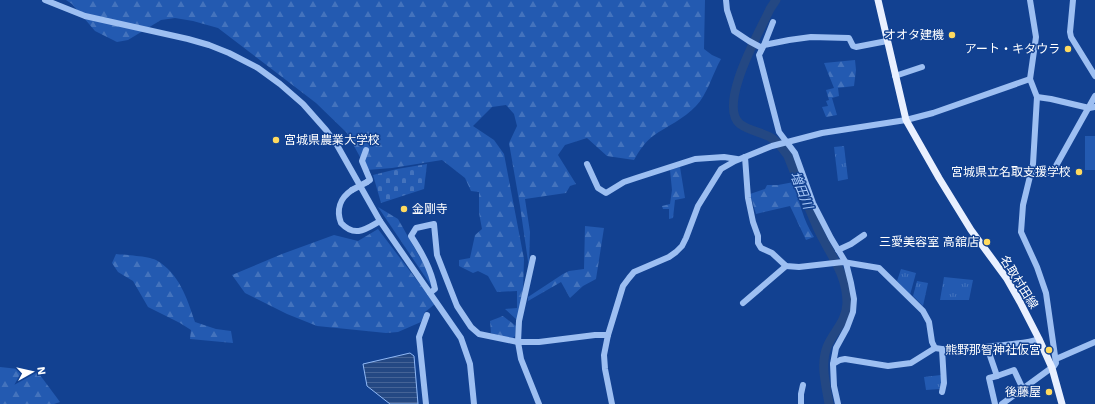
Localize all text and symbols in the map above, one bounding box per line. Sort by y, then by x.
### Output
place label: オオタ建機 [884,28,944,42]
marker: オオタ建機 [947,30,957,40]
place label: アート・キタウラ [965,42,1060,56]
marker: アート・キタウラ [1063,44,1073,54]
place label: 宮城県農業大学校 [284,133,380,147]
marker: 宮城県農業大学校 [271,135,281,145]
place label: 宮城県立名取支援学校 [951,165,1071,179]
marker: 宮城県立名取支援学校 [1074,167,1084,177]
water label: 増田川 [787,169,817,213]
place label: 金剛寺 [412,202,448,216]
marker: 金剛寺 [399,204,409,214]
place label: 三愛美容室 高舘店 [879,235,979,249]
marker: 三愛美容室 高舘店 [982,237,992,247]
street label: 名取村田線 [997,253,1041,311]
place label: 熊野那智神社仮宮 [945,343,1041,357]
marker: 熊野那智神社仮宮 [1044,345,1054,355]
north arrow [12,352,52,392]
text: N [34,366,48,376]
place label: 後藤屋 [1005,385,1041,399]
marker: 後藤屋 [1044,387,1054,397]

